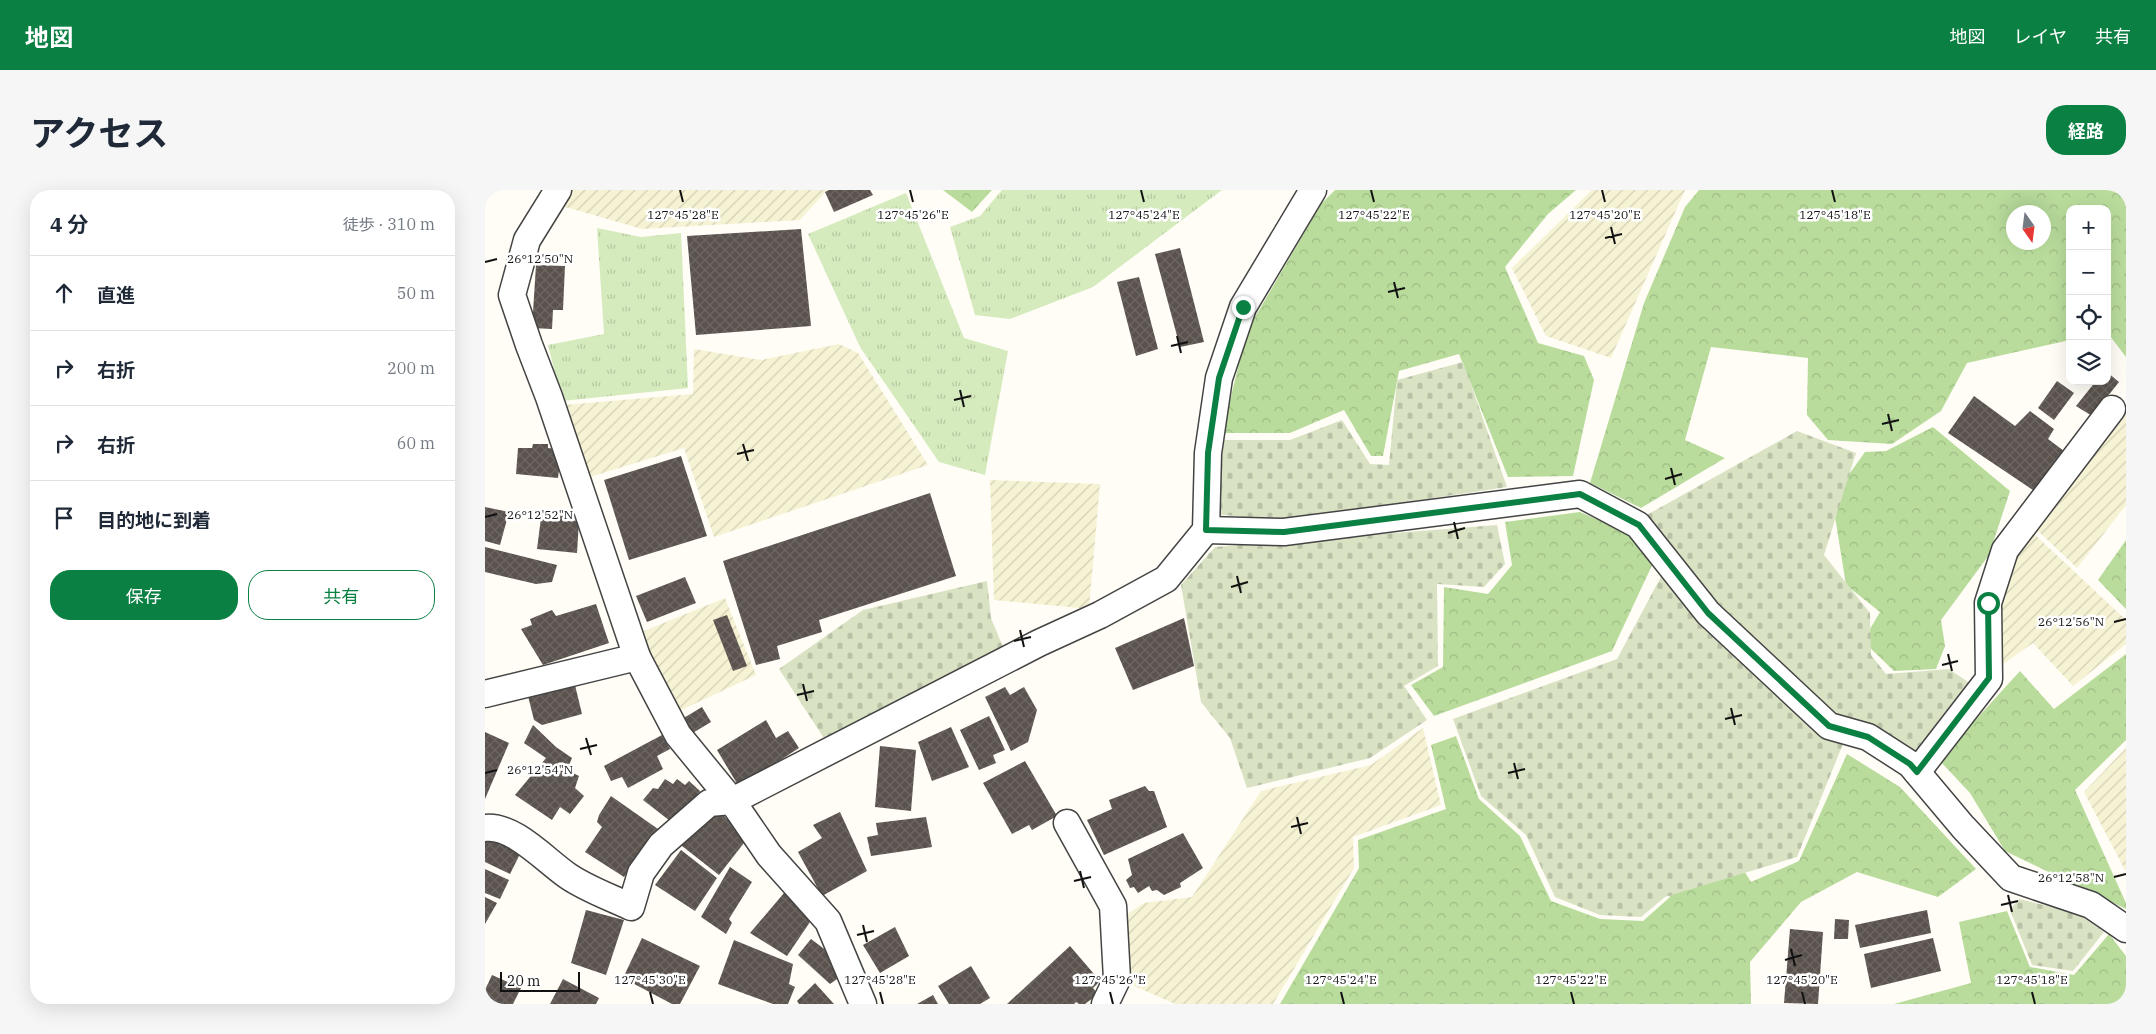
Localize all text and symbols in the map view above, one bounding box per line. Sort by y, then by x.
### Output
text: 地図 [25,21,73,53]
text: 地図 [1950,25,1986,48]
text: レイヤ [2014,25,2067,48]
text: 共有 [2095,25,2131,48]
button: 経路 [2046,105,2126,155]
text: アクセス [30,110,168,156]
north arrow [2006,205,2051,250]
map controls [2066,205,2111,385]
button: + [2066,205,2111,250]
text: 127°45'28"E [647,207,719,222]
text: 127°45'26"E [877,207,949,222]
text: 127°45'24"E [1108,207,1180,222]
text: 127°45'22"E [1338,207,1410,222]
text: 127°45'20"E [1569,207,1641,222]
text: 127°45'18"E [1799,207,1871,222]
text: 4 分 [50,210,88,238]
text: 徒歩 · 310 m [343,214,435,234]
button: − [2066,250,2111,295]
text: 26°12'50"N [507,251,573,266]
icon: ahead [50,279,78,307]
text: 直進 [97,283,135,307]
text: 50 m [397,283,435,303]
button: locate [2066,295,2111,340]
route end [1232,296,1255,319]
button: layers [2066,340,2111,385]
icon: right [50,354,78,382]
text: 右折 [97,358,135,382]
text: 200 m [387,358,435,378]
icon: right [50,429,78,457]
text: 右折 [97,433,135,457]
text: 60 m [397,433,435,453]
icon: arrive [50,504,78,532]
text: 26°12'52"N [507,507,573,522]
text: 目的地に到着 [97,508,211,532]
button: 保存 [50,570,238,620]
button: 共有 [248,570,435,620]
route start [1977,592,2000,615]
text: 26°12'56"N [2038,614,2104,629]
text: 26°12'54"N [507,762,573,777]
text: 26°12'58"N [2038,870,2104,885]
scale bar [500,969,580,992]
text: 20 m [507,972,540,990]
text: 127°45'30"E [614,972,686,987]
text: 127°45'28"E [844,972,916,987]
text: 127°45'26"E [1074,972,1146,987]
text: 127°45'24"E [1305,972,1377,987]
text: 127°45'22"E [1535,972,1607,987]
text: 127°45'20"E [1766,972,1838,987]
text: 127°45'18"E [1996,972,2068,987]

